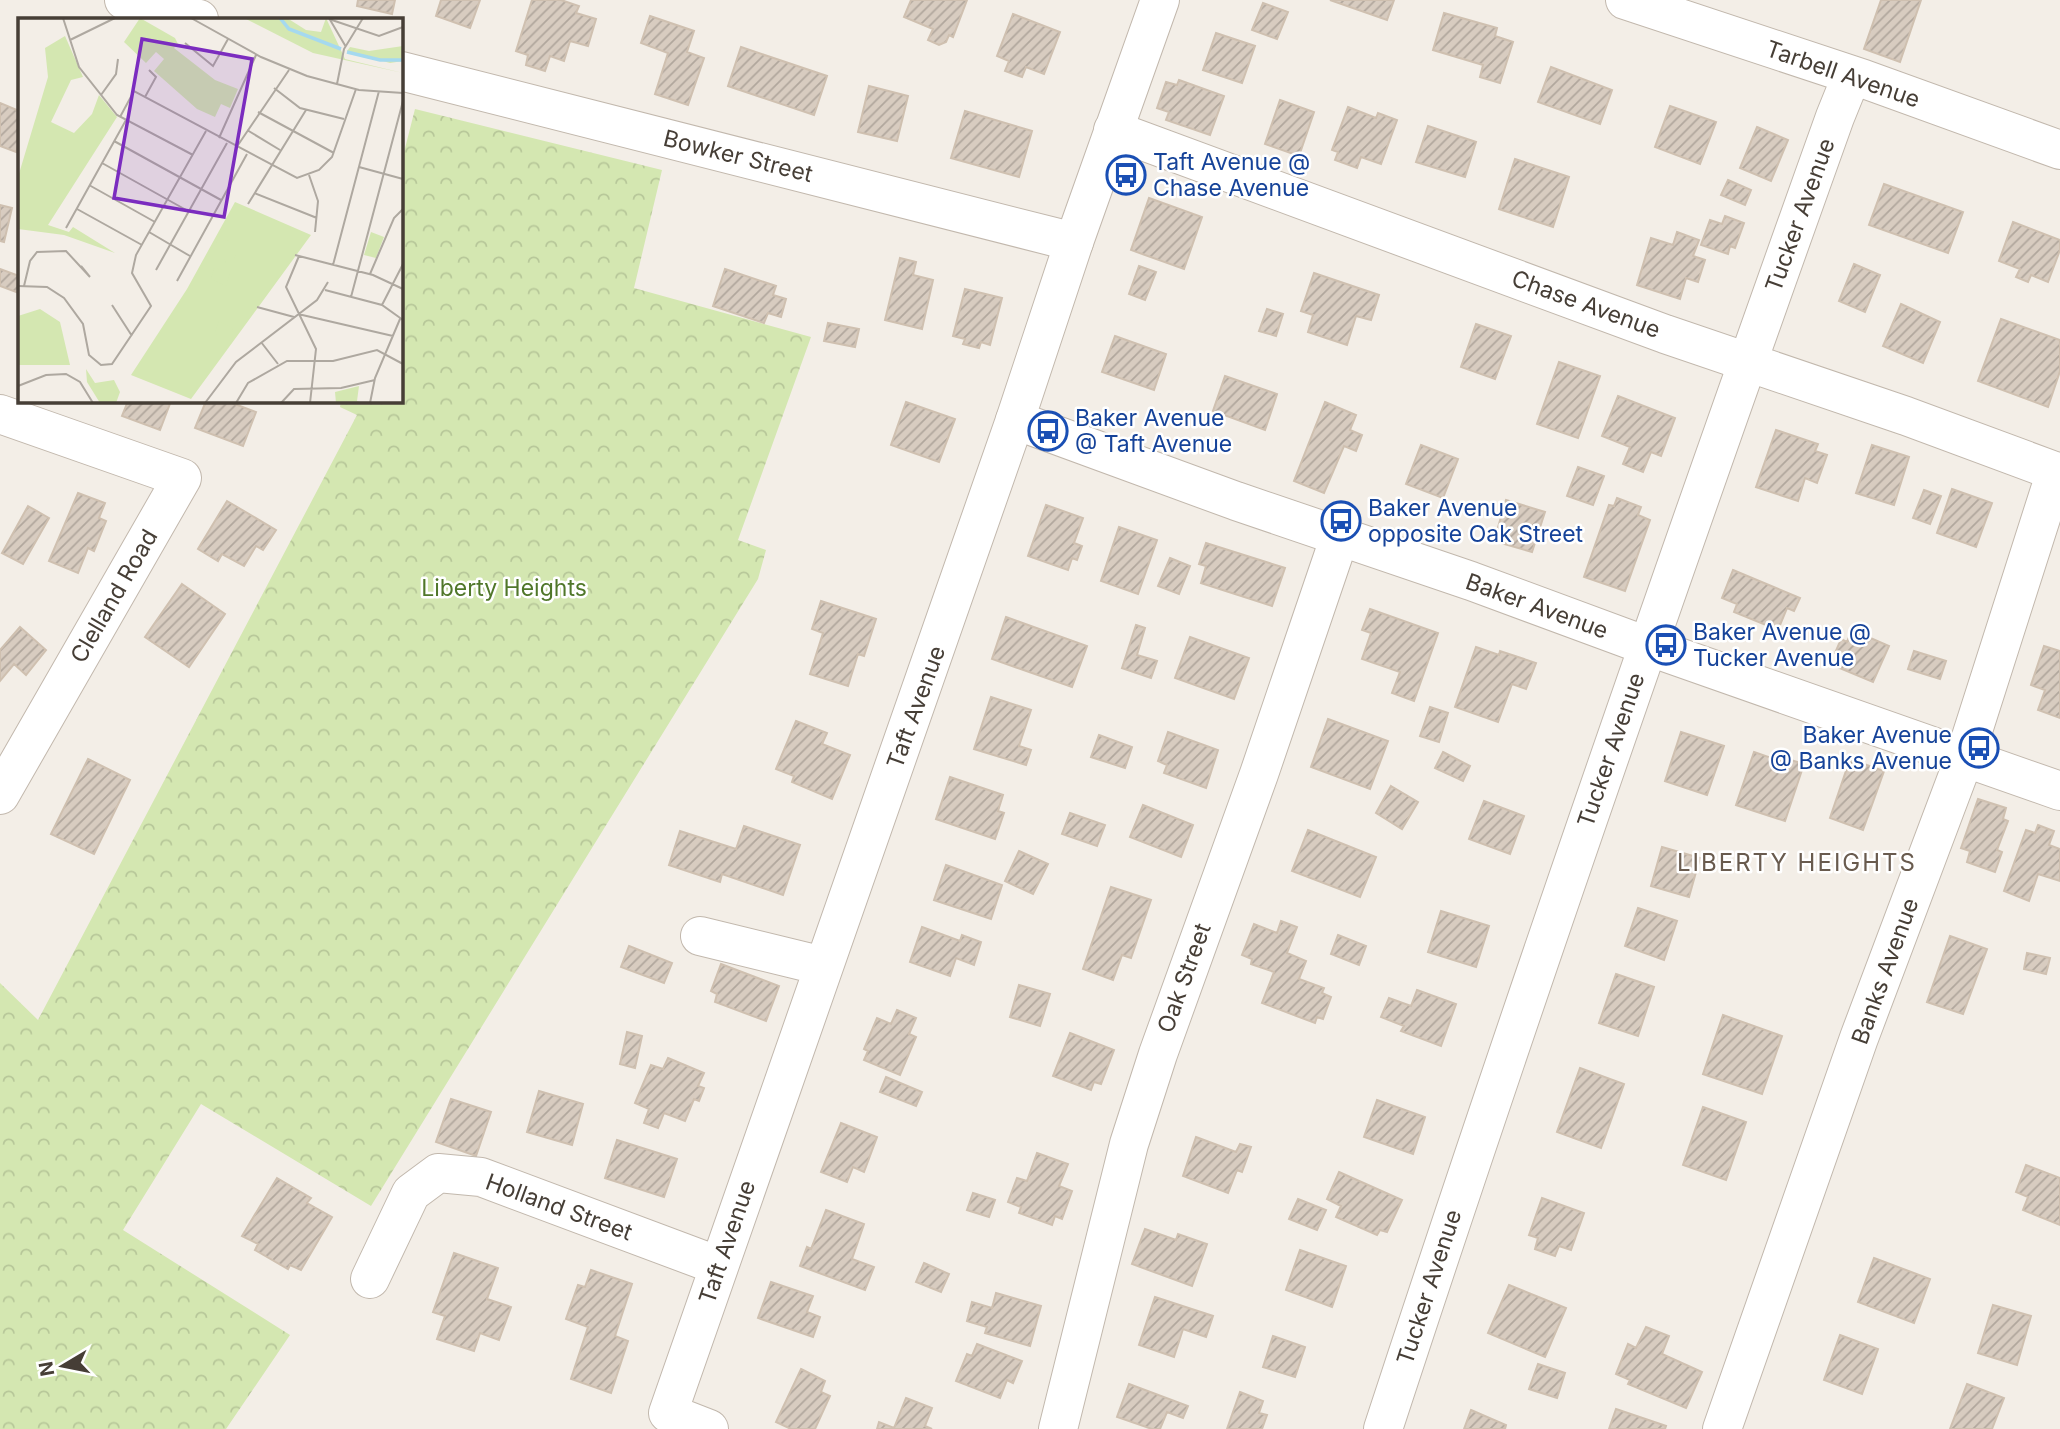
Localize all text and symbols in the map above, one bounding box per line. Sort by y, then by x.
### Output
inset map [18,18,402,402]
street label: Tarbell Avenue [1762,35,1924,113]
street label: Bowker Street [660,124,816,188]
street label: Tucker Avenue [1759,134,1841,296]
place label: Taft Avenue @ Chase Avenue [1153,148,1310,202]
bus stop icon: Taft Avenue @ Chase Avenue [1105,154,1147,196]
street label: Chase Avenue [1508,264,1664,344]
place label: Baker Avenue @ Taft Avenue [1075,404,1232,458]
bus stop icon: Baker Avenue @ Taft Avenue [1027,410,1069,452]
place label: Baker Avenue opposite Oak Street [1368,494,1584,548]
bus stop icon: Baker Avenue opposite Oak Street [1320,500,1362,542]
street label: Clelland Road [65,524,163,668]
street label: Baker Avenue [1462,567,1612,645]
park label: Liberty Heights [421,574,587,602]
place label: Baker Avenue @ Tucker Avenue [1693,618,1871,672]
bus stop icon: Baker Avenue @ Tucker Avenue [1645,624,1687,666]
street label: Taft Avenue [881,642,951,772]
street label: Tucker Avenue [1572,669,1650,831]
place label: Baker Avenue @ Banks Avenue [1770,721,1952,775]
bus stop icon: Baker Avenue @ Banks Avenue [1958,727,2000,769]
district label: LIBERTY HEIGHTS [1677,848,1917,877]
street label: Banks Avenue [1846,894,1924,1048]
street label: Oak Street [1151,919,1217,1037]
street label: Holland Street [482,1168,637,1247]
street label: Taft Avenue [693,1177,761,1307]
street label: Tucker Avenue [1391,1206,1467,1368]
north arrow [28,1331,98,1401]
text: N [34,1360,59,1378]

